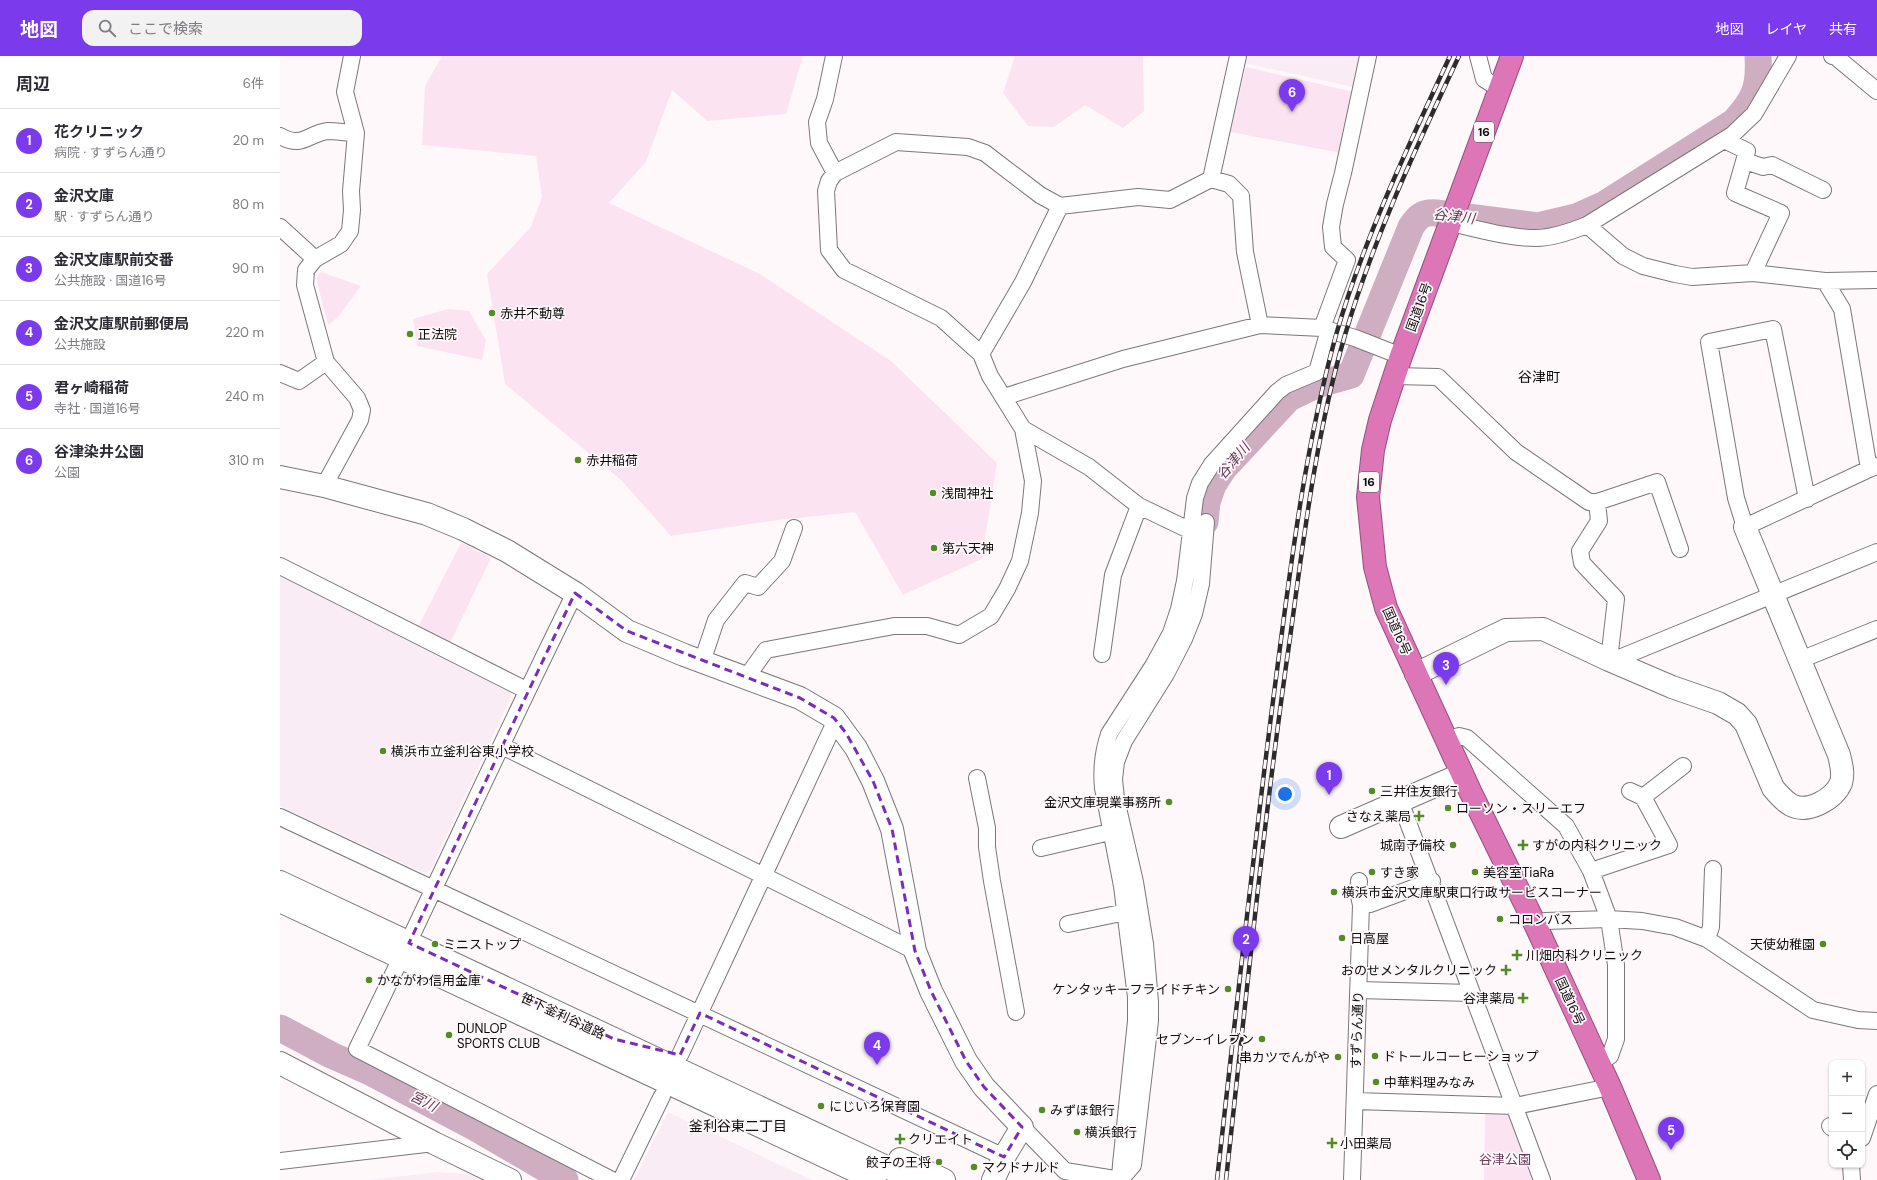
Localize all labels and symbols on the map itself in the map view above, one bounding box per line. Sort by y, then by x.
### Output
pin: 6 [1279,79,1305,112]
road number: 16 [1474,122,1494,142]
water label: 谷津川 [1432,205,1478,228]
street label: 国道16号 [1402,280,1436,334]
place label: 赤井不動尊 [500,305,565,322]
marker: 赤井不動尊 [487,308,497,318]
place label: 正法院 [418,326,457,343]
marker: 正法院 [405,329,415,339]
district label: 谷津町 [1518,368,1560,386]
water label: 谷津川 [1213,438,1255,483]
place label: 赤井稲荷 [586,452,638,469]
marker: 赤井稲荷 [573,455,583,465]
road number: 16 [1359,472,1379,492]
place label: 浅間神社 [941,485,993,502]
marker: 浅間神社 [928,488,938,498]
place label: 第六天神 [942,540,994,557]
marker: 第六天神 [929,543,939,553]
street label: 国道16号 [1379,604,1415,658]
pin: 3 [1433,652,1459,685]
place label: 横浜市立釜利谷東小学校 [391,743,534,760]
marker: 横浜市立釜利谷東小学校 [378,746,388,756]
pin: 1 [1316,762,1342,795]
place label: 三井住友銀行 [1380,783,1458,800]
your location [1275,784,1295,804]
marker: 三井住友銀行 [1367,786,1377,796]
place label: 金沢文庫現業事務所 [1044,794,1161,811]
marker: 金沢文庫現業事務所 [1164,797,1174,807]
place label: ローソン・スリーエフ [1456,800,1586,817]
marker: ローソン・スリーエフ [1443,803,1453,813]
place label: さなえ薬局 [1346,808,1411,825]
marker: さなえ薬局 [1414,811,1424,821]
place label: 城南予備校 [1380,837,1445,854]
place label: すがの内科クリニック [1532,837,1662,854]
marker: すがの内科クリニック [1517,839,1529,851]
marker: 城南予備校 [1448,840,1458,850]
place label: すき家 [1380,864,1419,881]
place label: 美容室TiaRa [1483,864,1554,881]
marker: すき家 [1367,867,1377,877]
marker: 美容室TiaRa [1470,867,1480,877]
place label: 横浜市金沢文庫駅東口行政サービスコーナー [1342,884,1602,901]
marker: 横浜市金沢文庫駅東口行政サービスコーナー [1329,887,1339,897]
place label: コロンバス [1508,911,1573,928]
marker: コロンバス [1495,914,1505,924]
pin: 2 [1233,926,1259,959]
place label: 日高屋 [1350,930,1389,947]
marker: 日高屋 [1337,933,1347,943]
place label: ミニストップ [443,936,521,953]
place label: 天使幼稚園 [1750,936,1815,953]
marker: ミニストップ [430,939,440,949]
marker: 天使幼稚園 [1818,939,1828,949]
place label: 川畑内科クリニック [1526,947,1643,964]
marker: 川畑内科クリニック [1511,949,1523,961]
place label: おのせメンタルクリニック [1341,962,1497,979]
marker: おのせメンタルクリニック [1500,964,1512,976]
place label: かながわ信用金庫 [377,972,481,989]
street label: 国道16号 [1551,974,1589,1028]
marker: かながわ信用金庫 [364,975,374,985]
place label: ケンタッキーフライドチキン [1053,981,1220,998]
marker: ケンタッキーフライドチキン [1223,984,1233,994]
street label: 笹下釜利谷道路 [518,989,608,1043]
place label: 谷津薬局 [1463,990,1515,1007]
street label: すずらん通り [1347,991,1367,1069]
marker: 谷津薬局 [1518,993,1528,1003]
place label: DUNLOP SPORTS CLUB [457,1020,540,1052]
marker: DUNLOP SPORTS CLUB [444,1030,454,1040]
place label: セブン-イレブン [1156,1031,1254,1048]
pin: 4 [864,1032,890,1065]
marker: セブン-イレブン [1257,1034,1267,1044]
place label: ドトールコーヒーショップ [1383,1048,1538,1065]
place label: 串カツでんがや [1239,1049,1330,1066]
marker: ドトールコーヒーショップ [1370,1051,1380,1061]
marker: 串カツでんがや [1333,1052,1343,1062]
place label: 中華料理みなみ [1384,1074,1475,1091]
marker: 中華料理みなみ [1371,1077,1381,1087]
water label: 宮川 [407,1087,442,1116]
place label: にじいろ保育園 [829,1098,920,1115]
marker: にじいろ保育園 [816,1101,826,1111]
place label: みずほ銀行 [1050,1102,1115,1119]
marker: みずほ銀行 [1037,1105,1047,1115]
district label: 釜利谷東二丁目 [689,1117,787,1135]
pin: 5 [1658,1117,1684,1150]
place label: 横浜銀行 [1085,1124,1137,1141]
marker: 横浜銀行 [1072,1127,1082,1137]
place label: クリエイト [908,1131,973,1148]
marker: クリエイト [895,1134,905,1144]
place label: 小田薬局 [1340,1135,1392,1152]
marker: 小田薬局 [1327,1138,1337,1148]
park label: 谷津公園 [1479,1151,1531,1168]
place label: 餃子の王将 [866,1154,931,1171]
marker: 餃子の王将 [934,1157,944,1167]
place label: マクドナルド [982,1159,1060,1176]
marker: マクドナルド [969,1162,979,1172]

